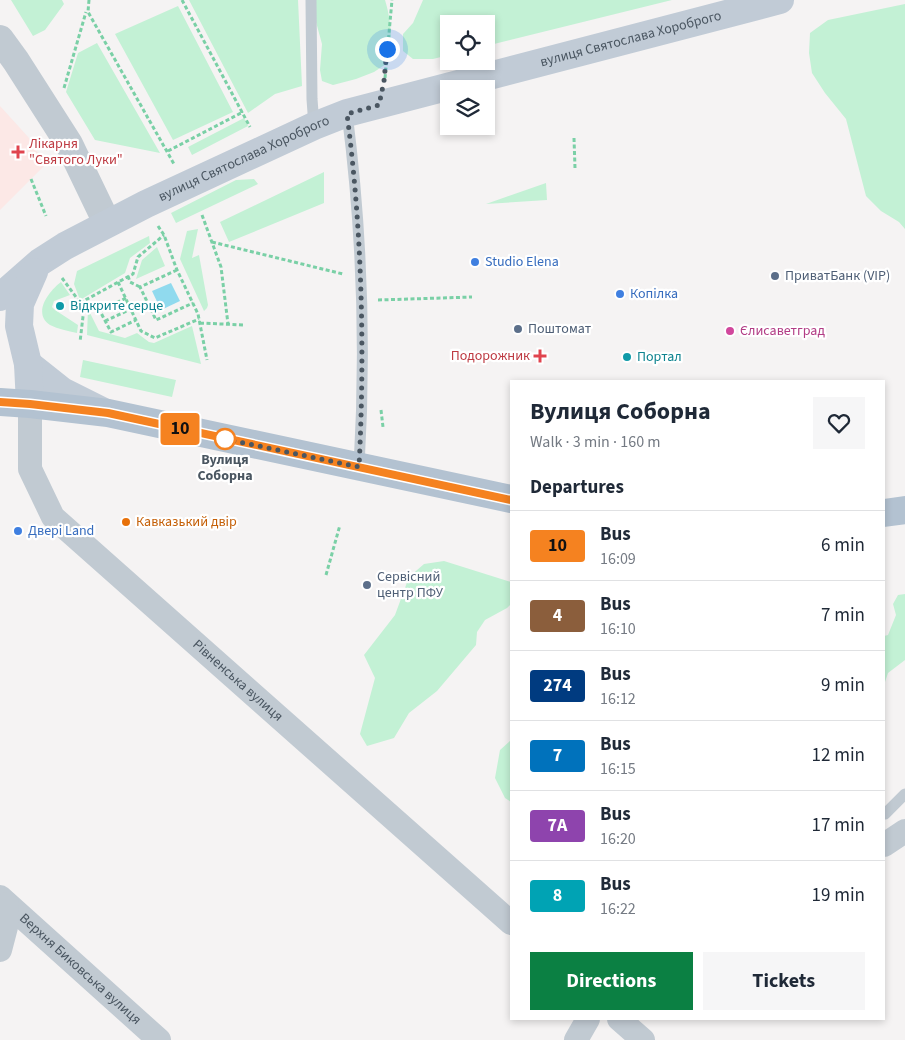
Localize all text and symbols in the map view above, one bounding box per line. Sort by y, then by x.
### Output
street label: вулиця Святослава Хороброго [538,6,724,72]
map controls [440,15,495,135]
button: locate [440,15,495,70]
your location [375,37,400,62]
button: layers [440,80,495,135]
street label: вулиця Святослава Хороброго [155,111,333,207]
place label: Лікарня "Святого Луки" [29,134,123,170]
marker: Лікарня "Святого Луки" [11,145,25,159]
place label: Studio Elena [485,252,559,272]
marker: Studio Elena [469,256,481,268]
place label: ПриватБанк (VIP) [785,266,890,286]
marker: ПриватБанк (VIP) [769,270,781,282]
place label: Копілка [630,284,678,304]
marker: Копілка [614,288,626,300]
place label: Відкрите серце [70,296,163,316]
marker: Відкрите серце [54,300,66,312]
place label: Поштомат [528,319,592,339]
place label: Єлисаветград [740,321,825,341]
marker: Поштомат [512,323,524,335]
marker: Єлисаветград [724,325,736,337]
place label: Подорожник [451,346,530,366]
place label: Портал [637,347,682,367]
marker: Подорожник [534,350,546,362]
marker: Портал [621,351,633,363]
text: Вулиця Соборна [530,394,711,429]
button: heart [813,397,865,449]
line badge: 10 [158,413,202,445]
text: 10 [170,416,190,441]
marker: Вулиця Соборна [214,428,236,450]
text: Walk · 3 min · 160 m [530,431,661,453]
place label: Вулиця Соборна [197,450,253,486]
text: Departures [530,474,624,501]
place label: Кавказький двір [136,512,237,532]
marker: Кавказький двір [120,516,132,528]
place label: Двері Land [28,521,94,541]
text: Bus [600,521,631,548]
marker: Двері Land [12,525,24,537]
text: 6 min [821,532,865,559]
text: 10 [548,533,567,558]
text: 16:09 [600,548,636,570]
place label: Cервісний центр ПФУ [377,567,444,603]
marker: Cервісний центр ПФУ [361,579,373,591]
text: Bus [600,591,631,618]
text: 7 min [821,602,865,629]
text: 4 [553,603,562,628]
text: 16:10 [600,618,636,640]
street label: Рівненська вулиця [188,635,287,726]
text: Bus [600,661,631,688]
text: 9 min [821,672,865,699]
text: 274 [543,673,572,698]
text: 16:12 [600,688,636,710]
text: Bus [600,731,631,758]
text: 12 min [811,742,865,769]
text: 7 [553,743,562,768]
text: 16:15 [600,758,636,780]
text: Bus [600,801,631,828]
text: 17 min [811,812,865,839]
text: 7А [548,813,567,838]
text: 16:20 [600,828,636,850]
text: Bus [600,871,631,898]
text: 19 min [811,882,865,909]
text: 8 [553,883,562,908]
text: 16:22 [600,898,636,920]
street label: Верхня Биковська вулиця [15,909,146,1030]
button: Directions [530,952,693,1010]
button: Tickets [703,952,865,1010]

